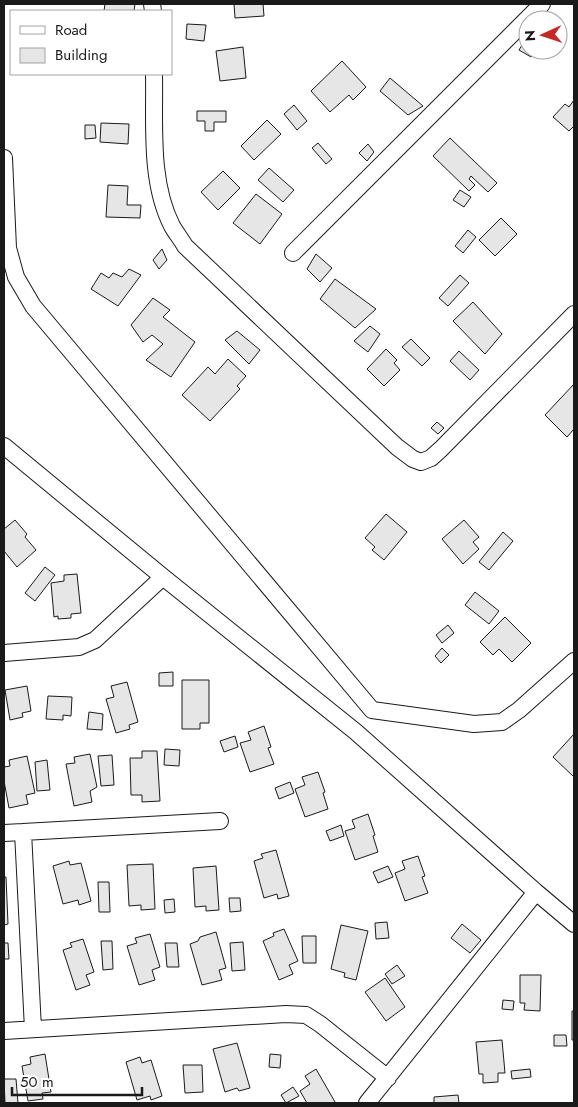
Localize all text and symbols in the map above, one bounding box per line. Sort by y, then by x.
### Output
legend [10,10,172,75]
north arrow [518,10,568,60]
text: Road [55,19,87,41]
text: N [520,30,540,42]
text: Building [55,44,107,66]
scale bar [12,1064,142,1096]
text: 50 m [20,1071,54,1093]

